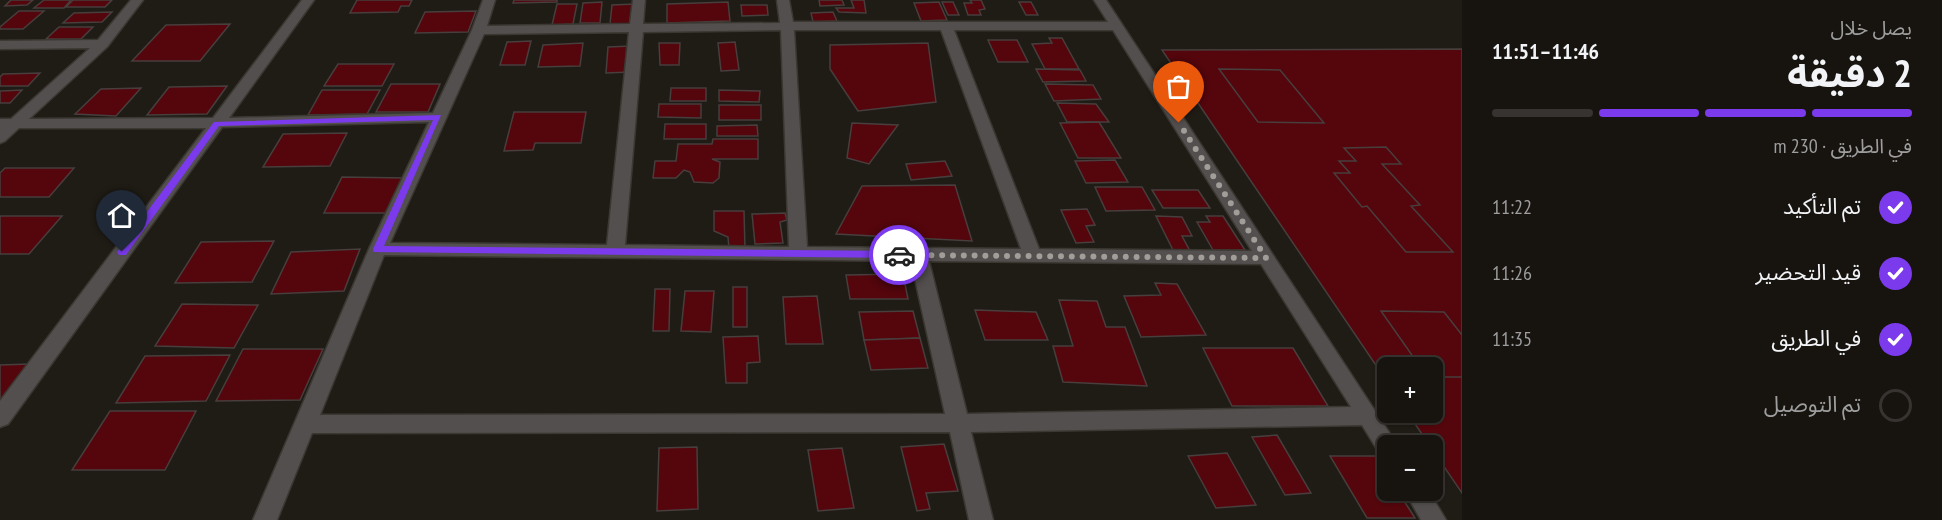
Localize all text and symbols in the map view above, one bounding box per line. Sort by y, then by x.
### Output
text: يصل خلال [1831,15,1912,41]
text: 11:46–11:51 [1492,37,1599,65]
text: 2 دقيقة [1787,47,1912,98]
pin [1153,61,1204,123]
icon: bag [1162,70,1195,103]
text: في الطريق · 230 m [1773,133,1912,159]
pin [96,190,147,252]
icon: check [1879,191,1912,224]
text: تم التأكيد [1783,192,1861,220]
text: 11:22 [1492,194,1532,220]
icon: home [105,199,138,232]
courier [869,225,929,285]
icon: car [883,239,916,272]
icon: check [1879,257,1912,290]
text: قيد التحضير [1756,258,1861,286]
text: 11:26 [1492,260,1532,286]
icon: check [1879,323,1912,356]
text: في الطريق [1771,324,1861,352]
text: 11:35 [1492,326,1532,352]
map controls [1377,357,1443,501]
button: + [1377,357,1443,423]
text: تم التوصيل [1764,390,1861,418]
button: − [1377,435,1443,501]

